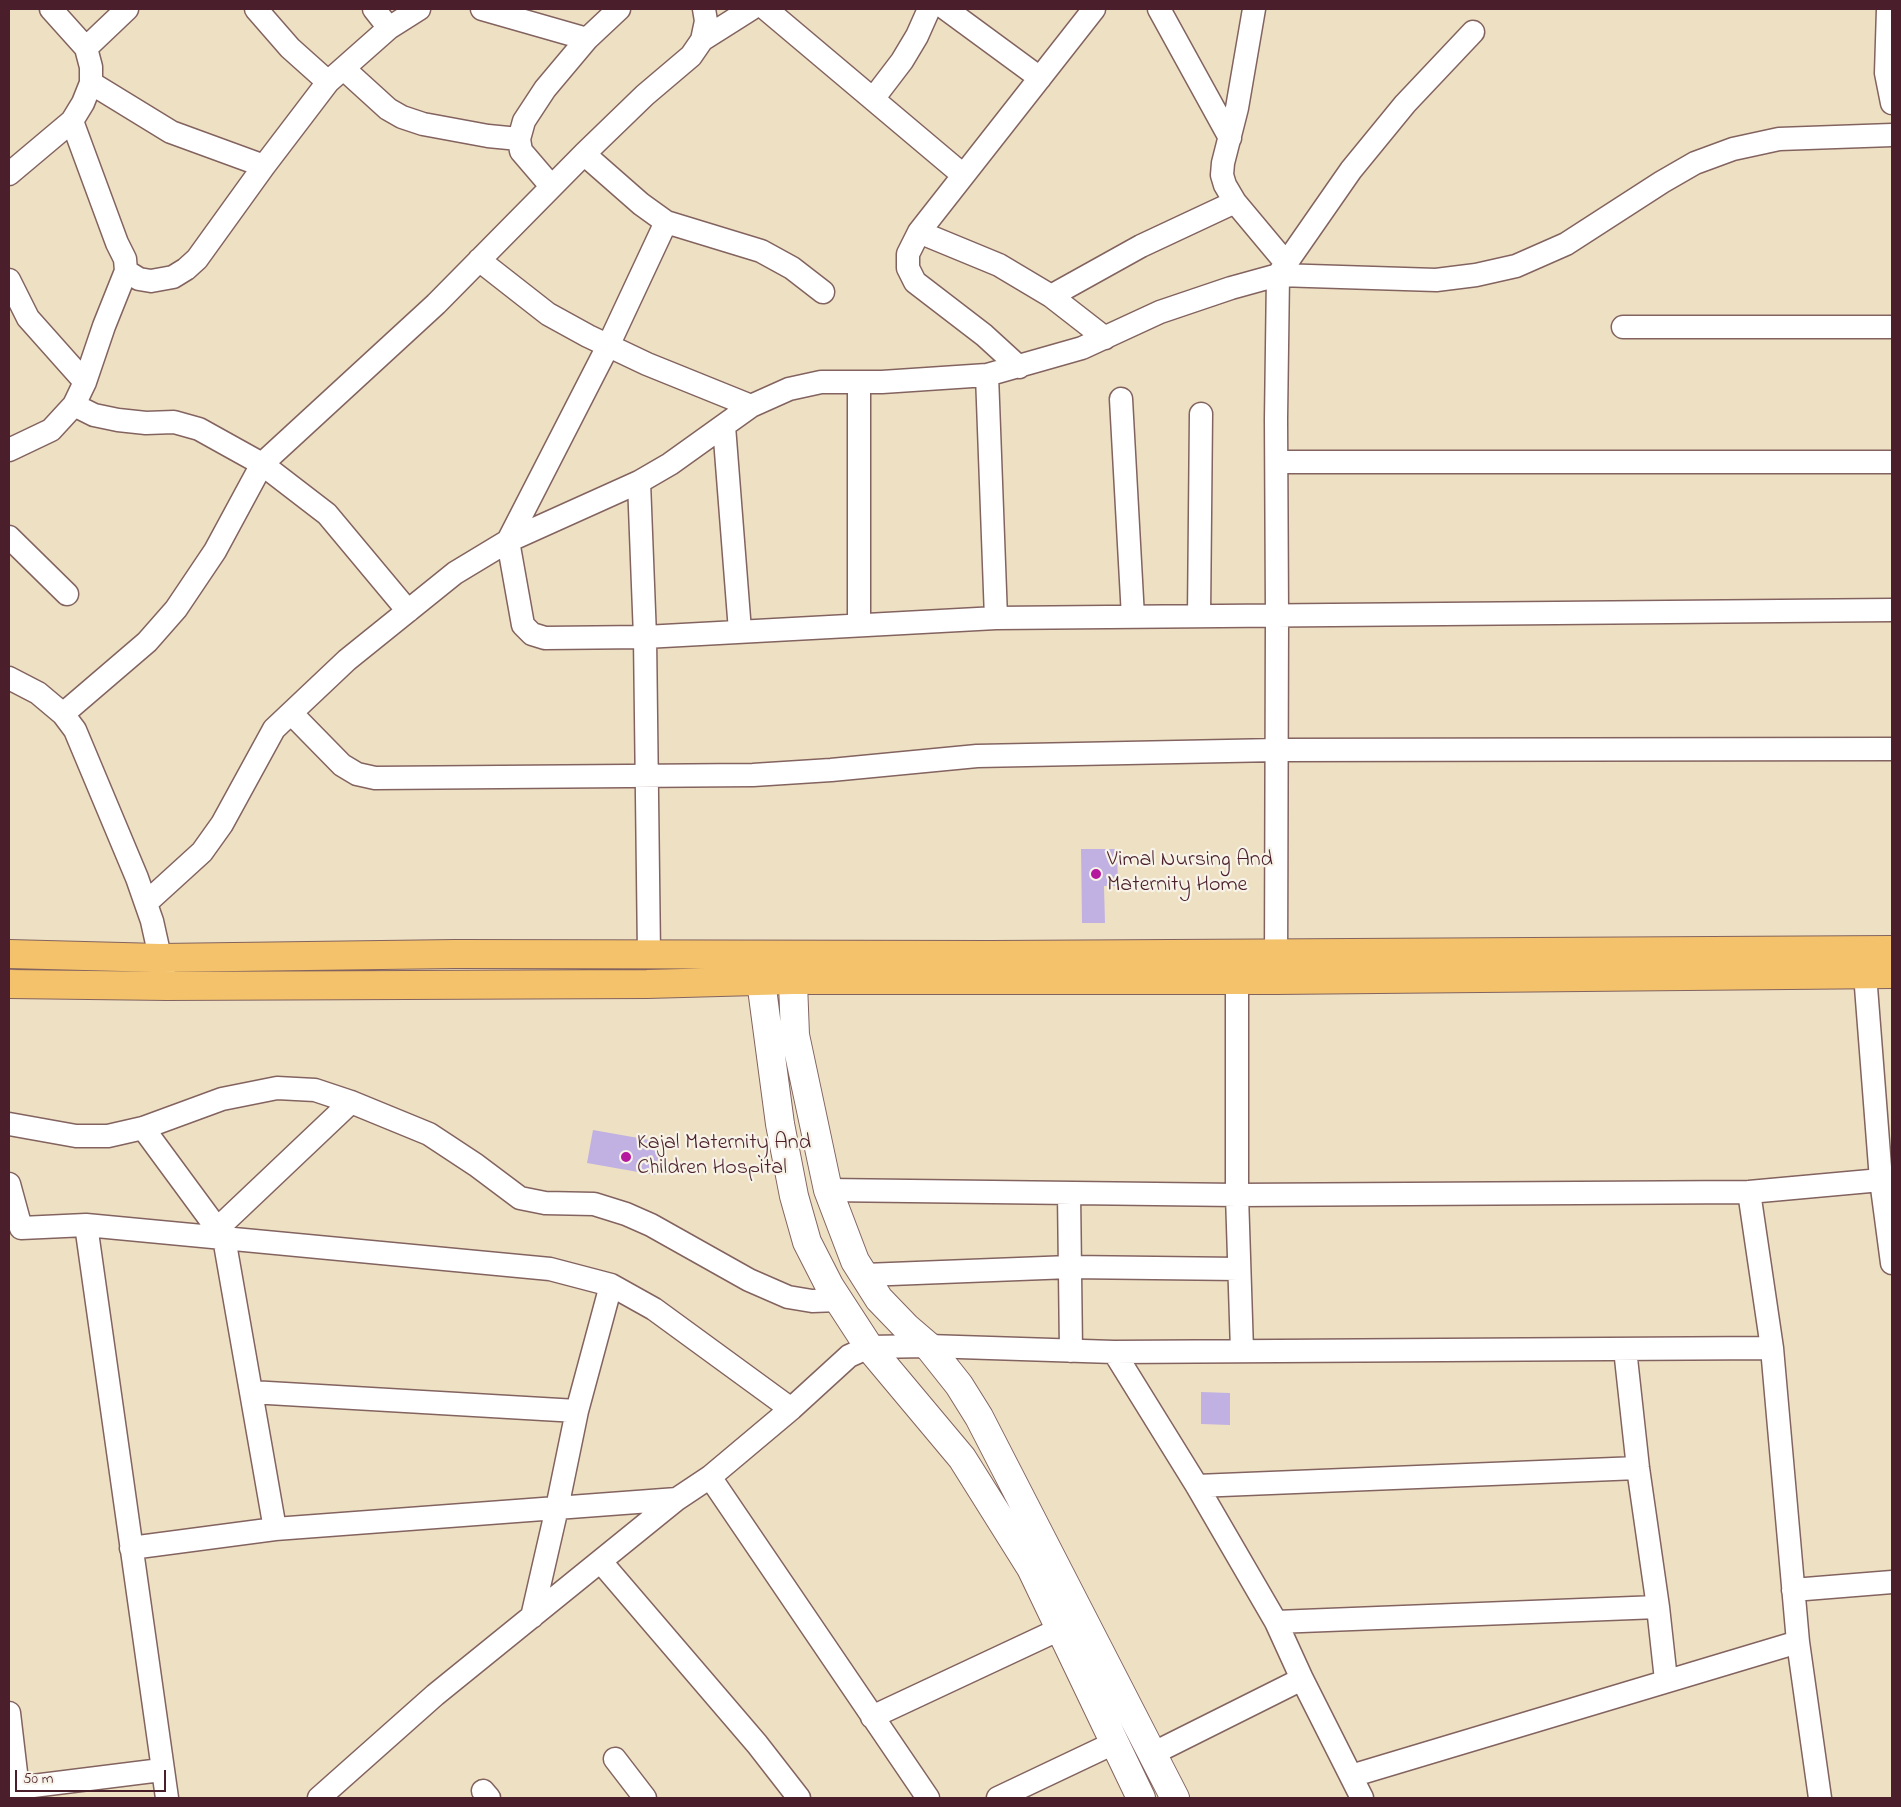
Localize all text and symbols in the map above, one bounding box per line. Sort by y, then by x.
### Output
place label: Vimal Nursing And Maternity Home [1107,848,1273,899]
marker: Vimal Nursing And Maternity Home [1089,867,1103,881]
place label: Kajal Maternity And Children Hospital [637,1131,811,1182]
marker: Kajal Maternity And Children Hospital [619,1150,633,1164]
scale bar [18,1760,169,1792]
text: 50 m [23,1768,53,1790]

